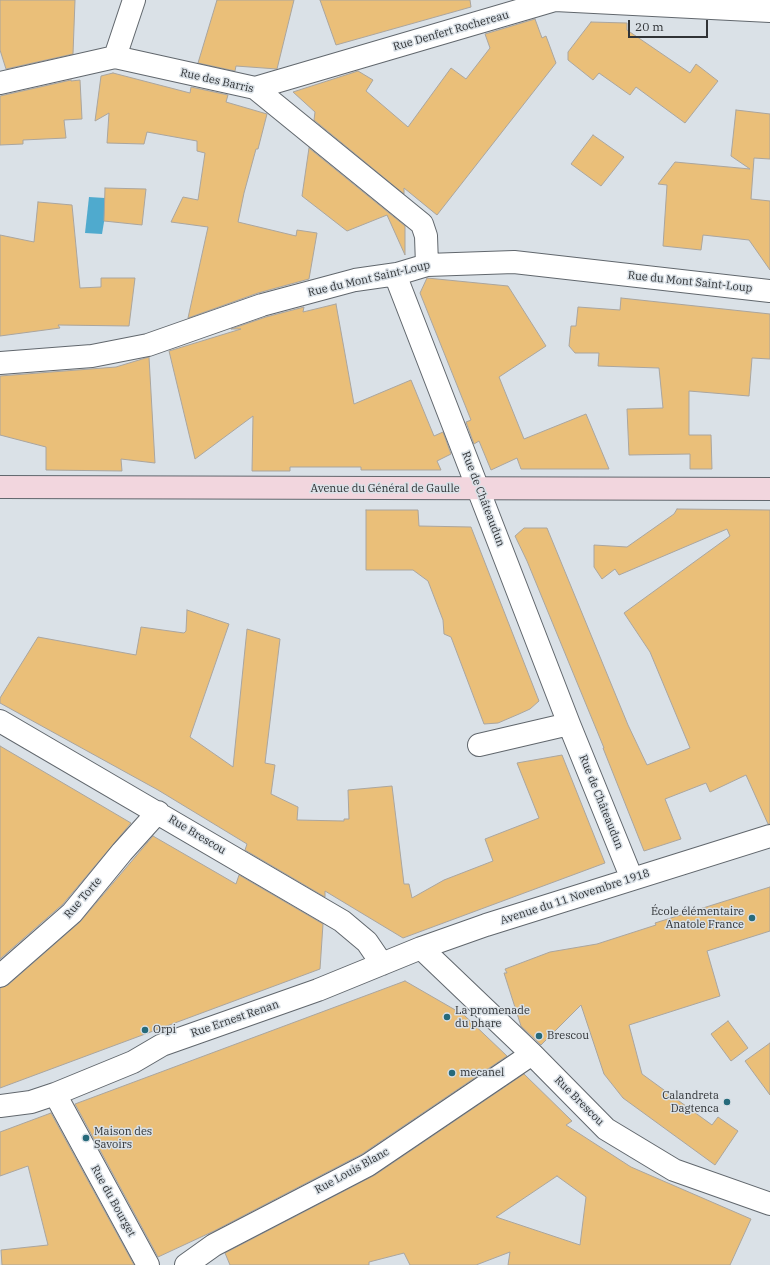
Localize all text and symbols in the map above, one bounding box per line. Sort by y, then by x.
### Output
street label: Rue Denfert Rochereau [392,8,510,54]
scale bar [630,12,710,38]
text: 20 m [635,19,664,34]
street label: Rue des Barris [179,66,255,96]
street label: Rue du Mont Saint-Loup [307,258,431,300]
street label: Rue du Mont Saint-Loup [627,269,753,295]
street label: Rue de Châteaudun [459,450,507,548]
street label: Avenue du Général de Gaulle [310,482,460,496]
street label: Rue de Châteaudun [576,753,626,851]
street label: Rue Brescou [166,813,228,857]
street label: Avenue du 11 Novembre 1918 [499,867,651,927]
street label: Rue Torte [62,875,104,921]
place label: École élémentaire Anatole France [651,905,744,931]
marker: École élémentaire Anatole France [747,913,757,923]
street label: Rue Ernest Renan [189,998,281,1040]
place label: La promenade du phare [455,1004,530,1030]
marker: La promenade du phare [442,1012,452,1022]
place label: Orpi [153,1023,176,1037]
marker: Orpi [140,1025,150,1035]
place label: Brescou [547,1029,589,1043]
marker: Brescou [534,1031,544,1041]
place label: mecanel [460,1066,504,1080]
marker: mecanel [447,1068,457,1078]
street label: Rue Brescou [551,1073,607,1129]
place label: Calandreta Dagtenca [662,1089,719,1115]
marker: Calandreta Dagtenca [722,1097,732,1107]
place label: Maison des Savoirs [94,1125,152,1151]
marker: Maison des Savoirs [81,1133,91,1143]
street label: Rue Louis Blanc [313,1145,391,1197]
street label: Rue du Bourget [88,1163,138,1239]

